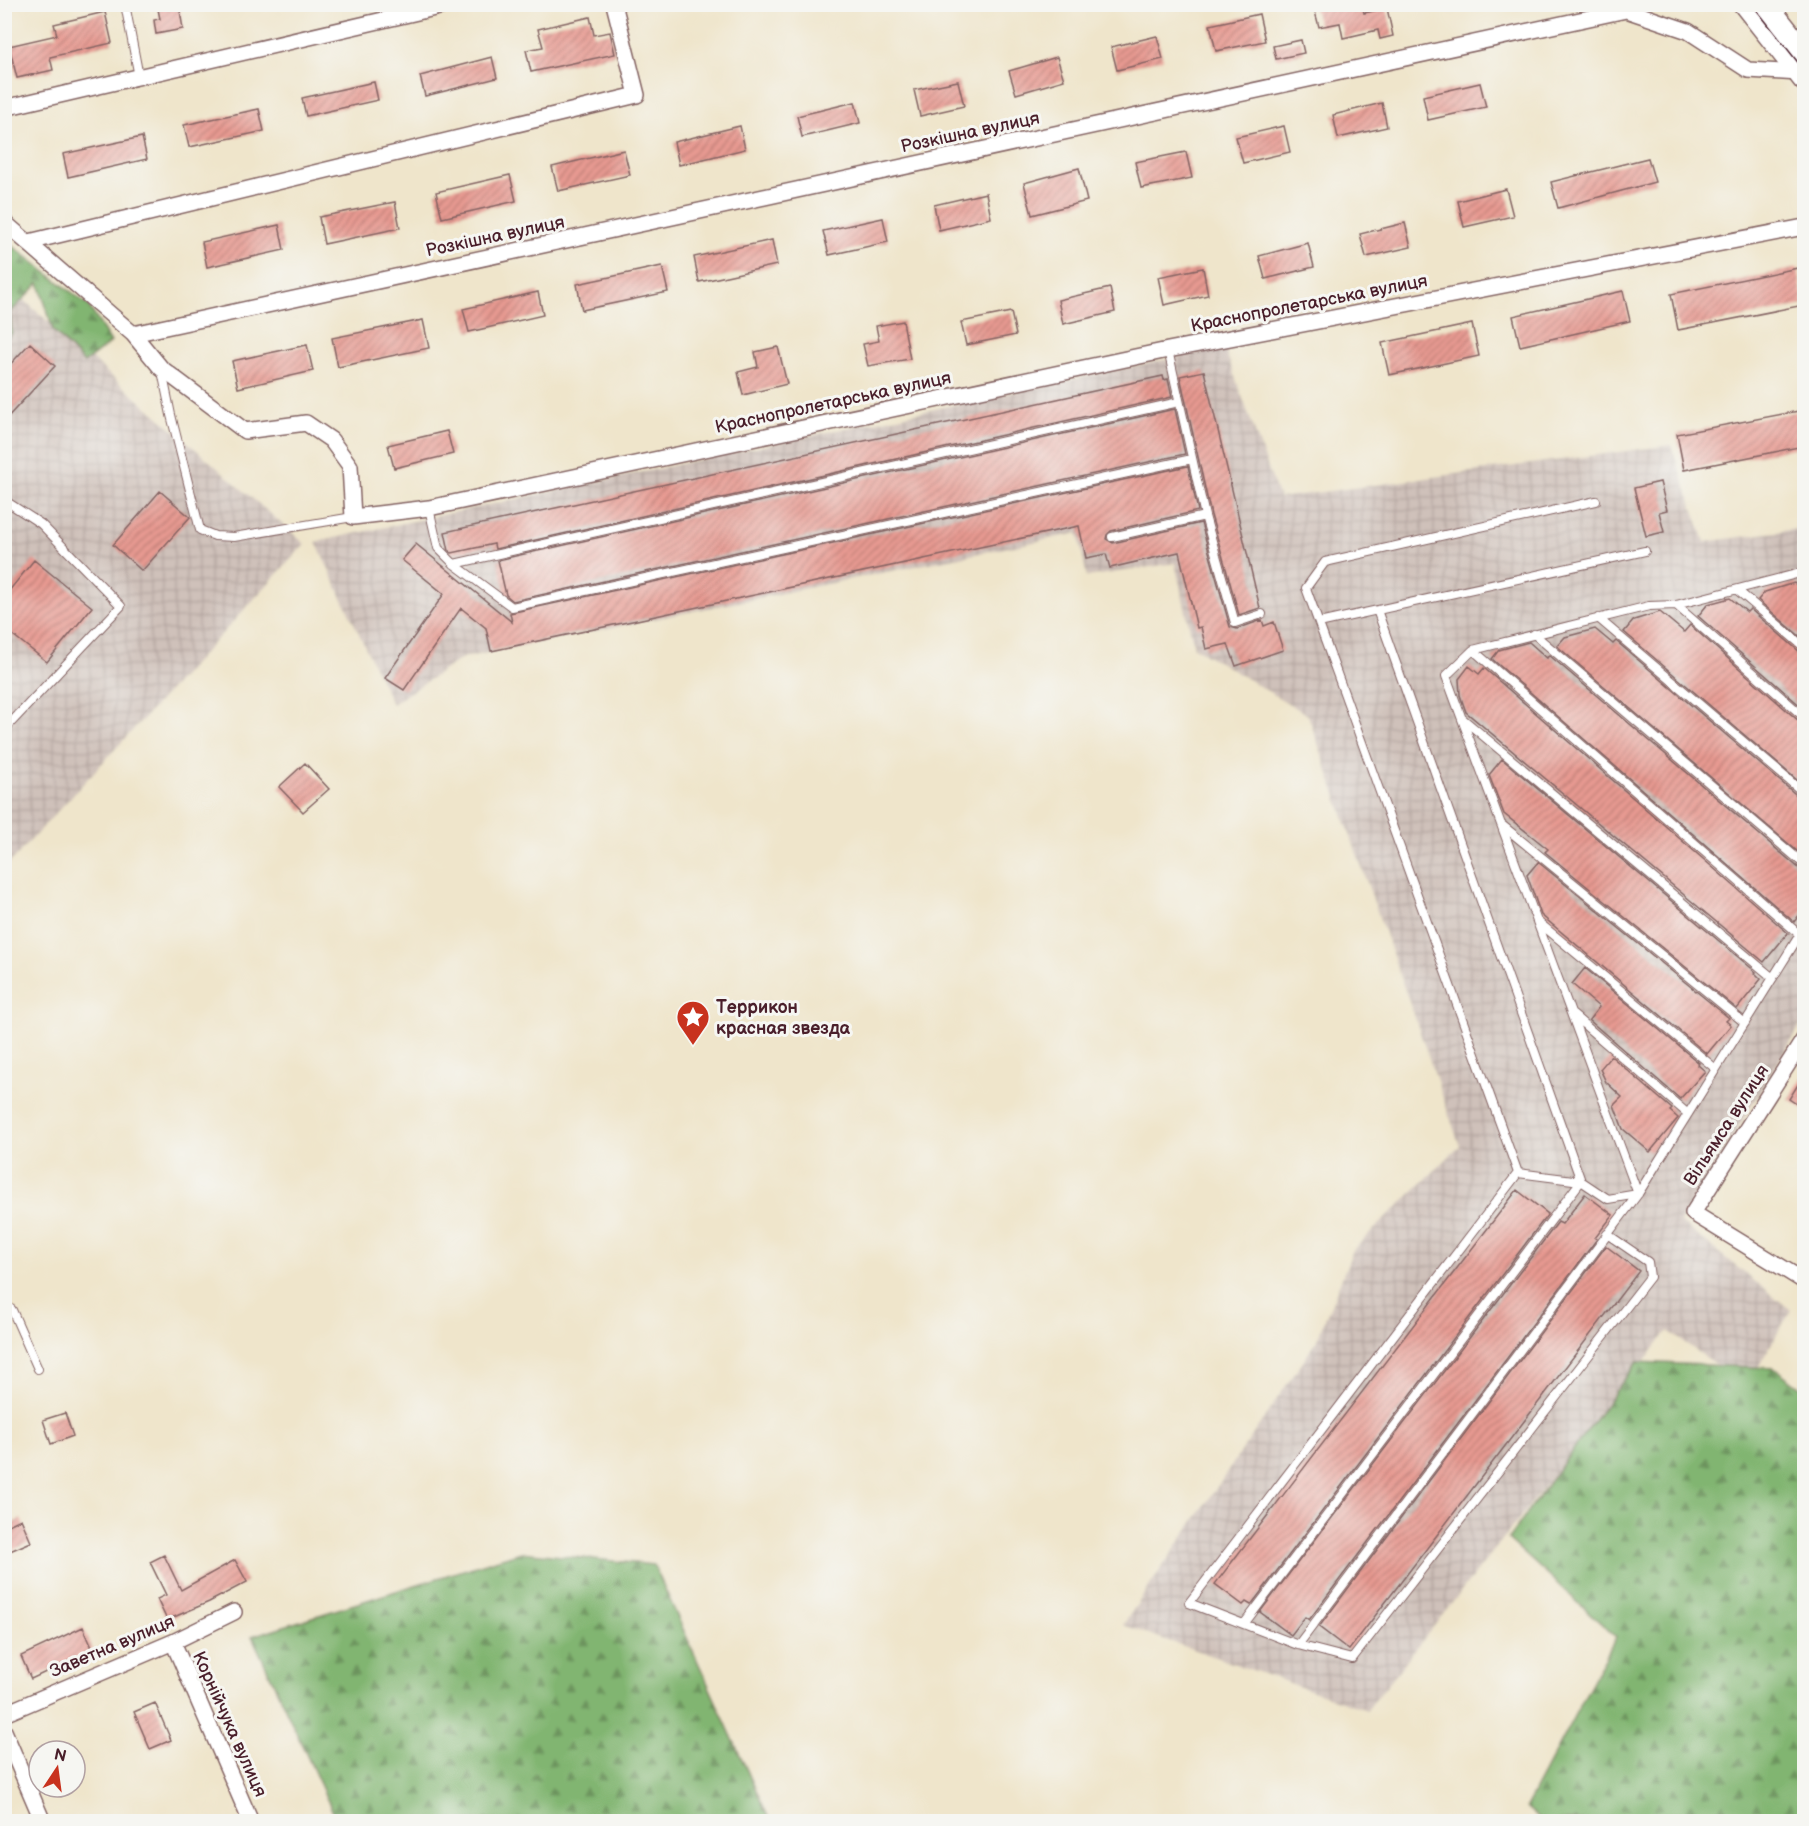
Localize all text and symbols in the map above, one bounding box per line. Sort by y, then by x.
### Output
street label: Розкішна вулиця [899,108,1041,157]
street label: Розкішна вулиця [424,212,566,261]
street label: Краснопролетарська вулиця [1189,270,1429,337]
street label: Краснопролетарська вулиця [713,367,953,438]
place label: Террикон красная звезда [716,997,850,1039]
place icon: Террикон красная звезда [675,999,711,1046]
street label: Вільямса вулиця [1680,1061,1773,1190]
street label: Заветна вулиця [47,1611,178,1682]
street label: Корнійчука вулиця [188,1648,271,1800]
north arrow [27,1739,87,1799]
text: N [52,1745,68,1766]

